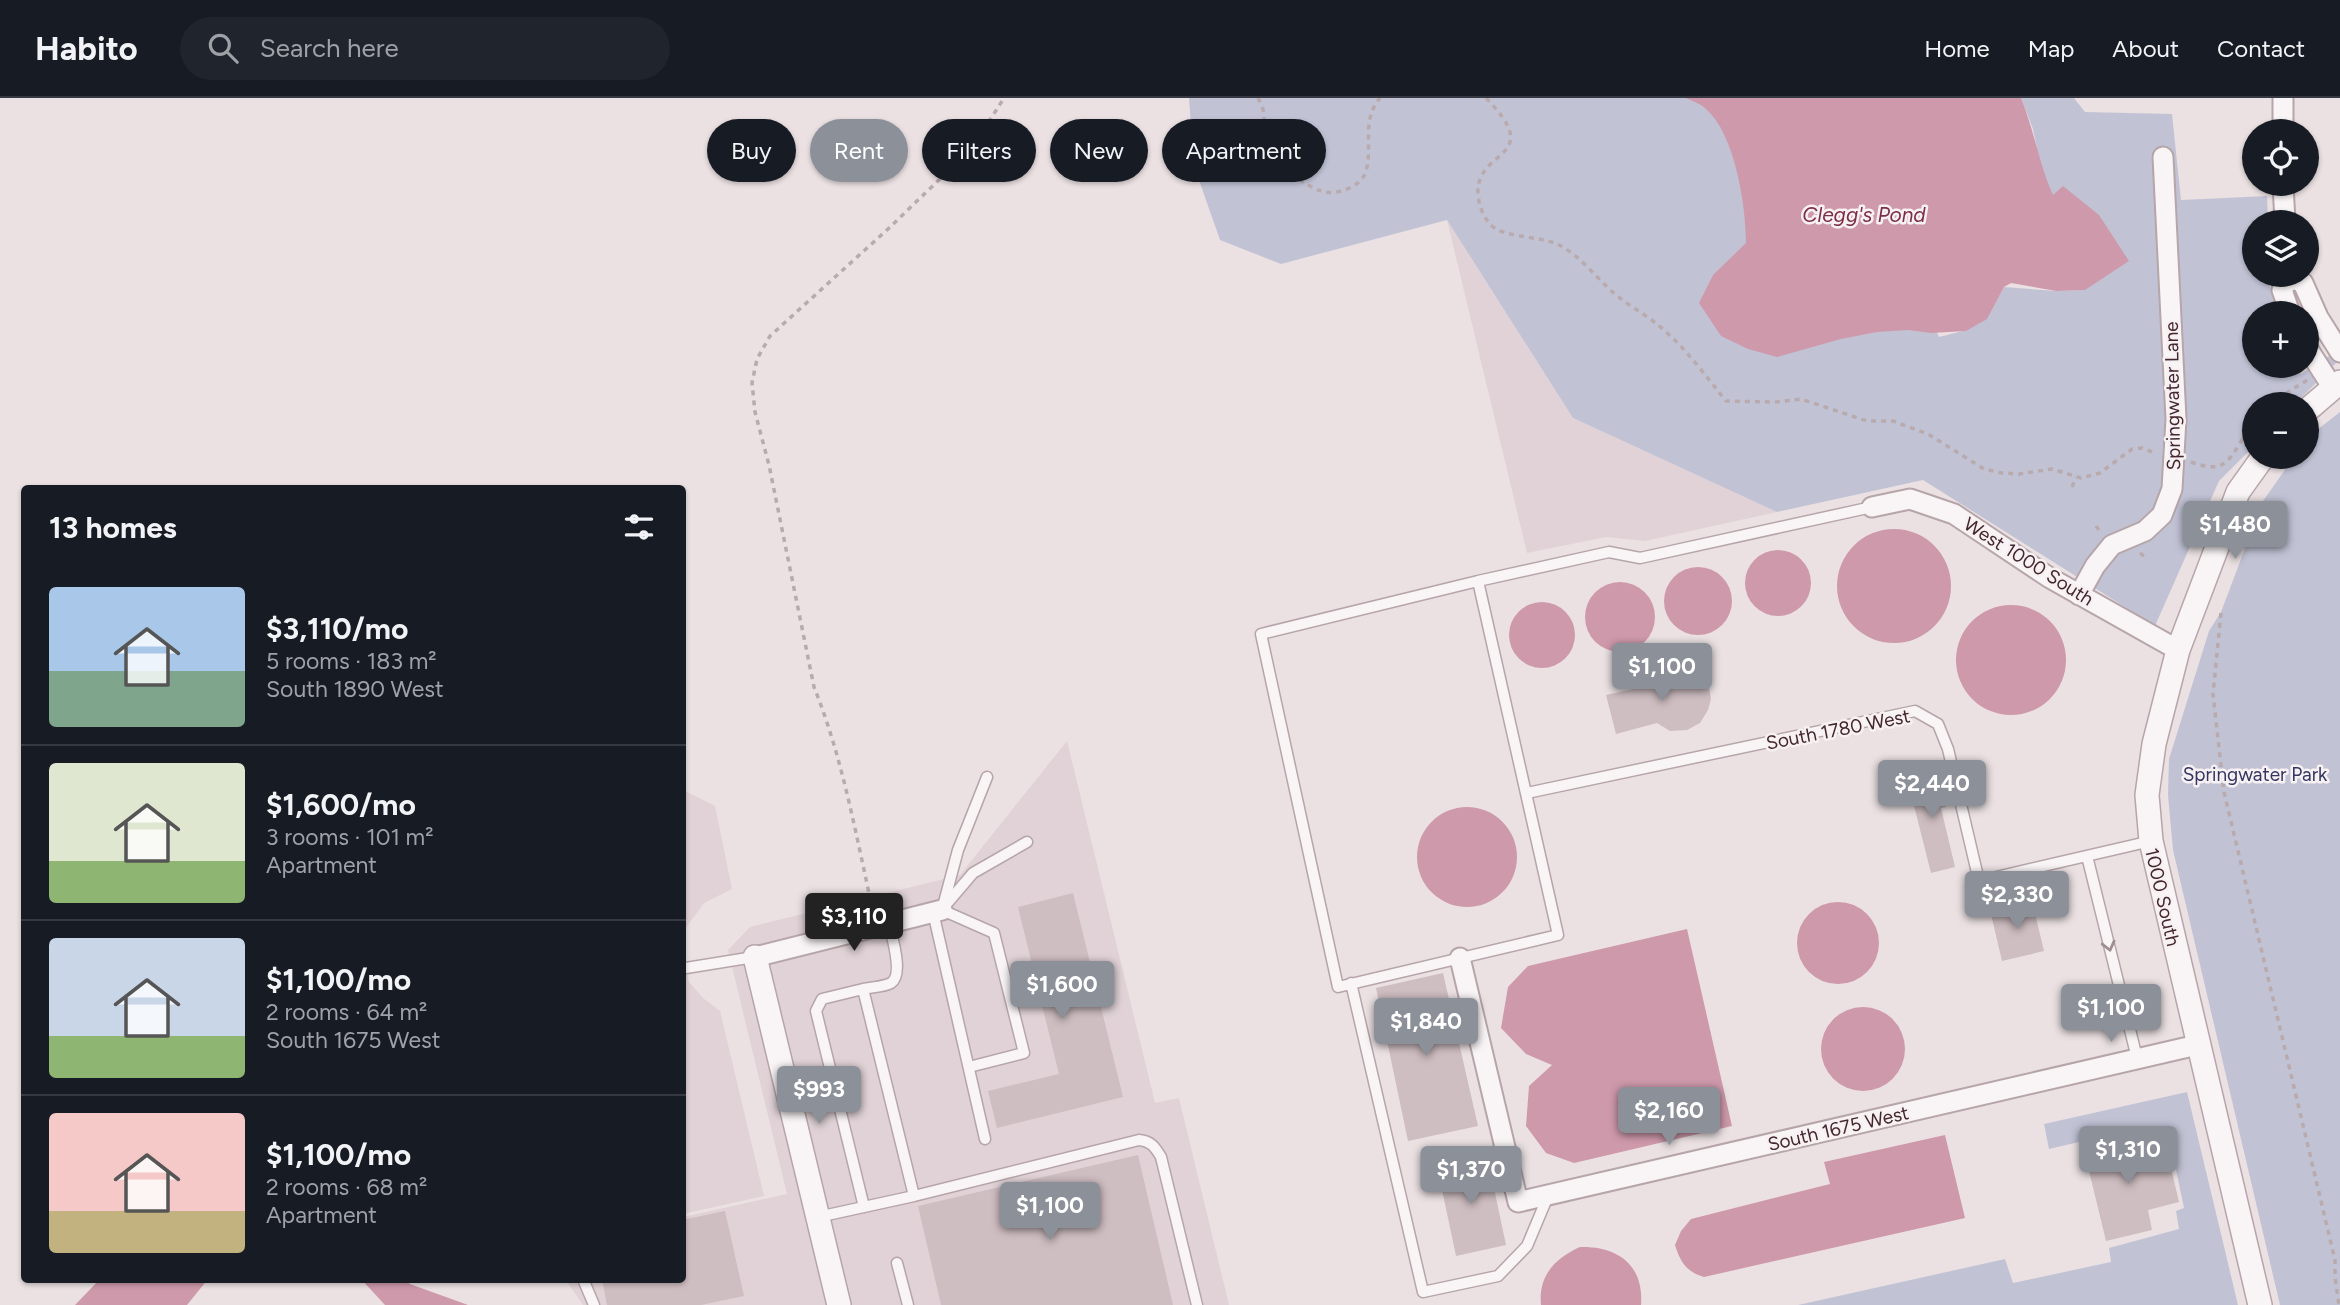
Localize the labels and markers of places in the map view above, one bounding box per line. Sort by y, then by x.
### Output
pin: $1,480 [2178,502,2292,561]
pin: $1,100 [1605,644,1719,703]
pin: $2,440 [1875,760,1989,820]
pin: $2,330 [1960,872,2074,931]
pin: $3,110 [797,894,911,953]
pin: $1,600 [1005,962,1119,1021]
pin: $1,100 [2054,984,2168,1044]
pin: $1,840 [1369,998,1483,1058]
pin: $993 [778,1066,860,1126]
pin: $2,160 [1612,1088,1726,1147]
pin: $1,310 [2071,1126,2185,1186]
pin: $1,370 [1414,1146,1528,1206]
pin: $1,100 [993,1182,1107,1242]

